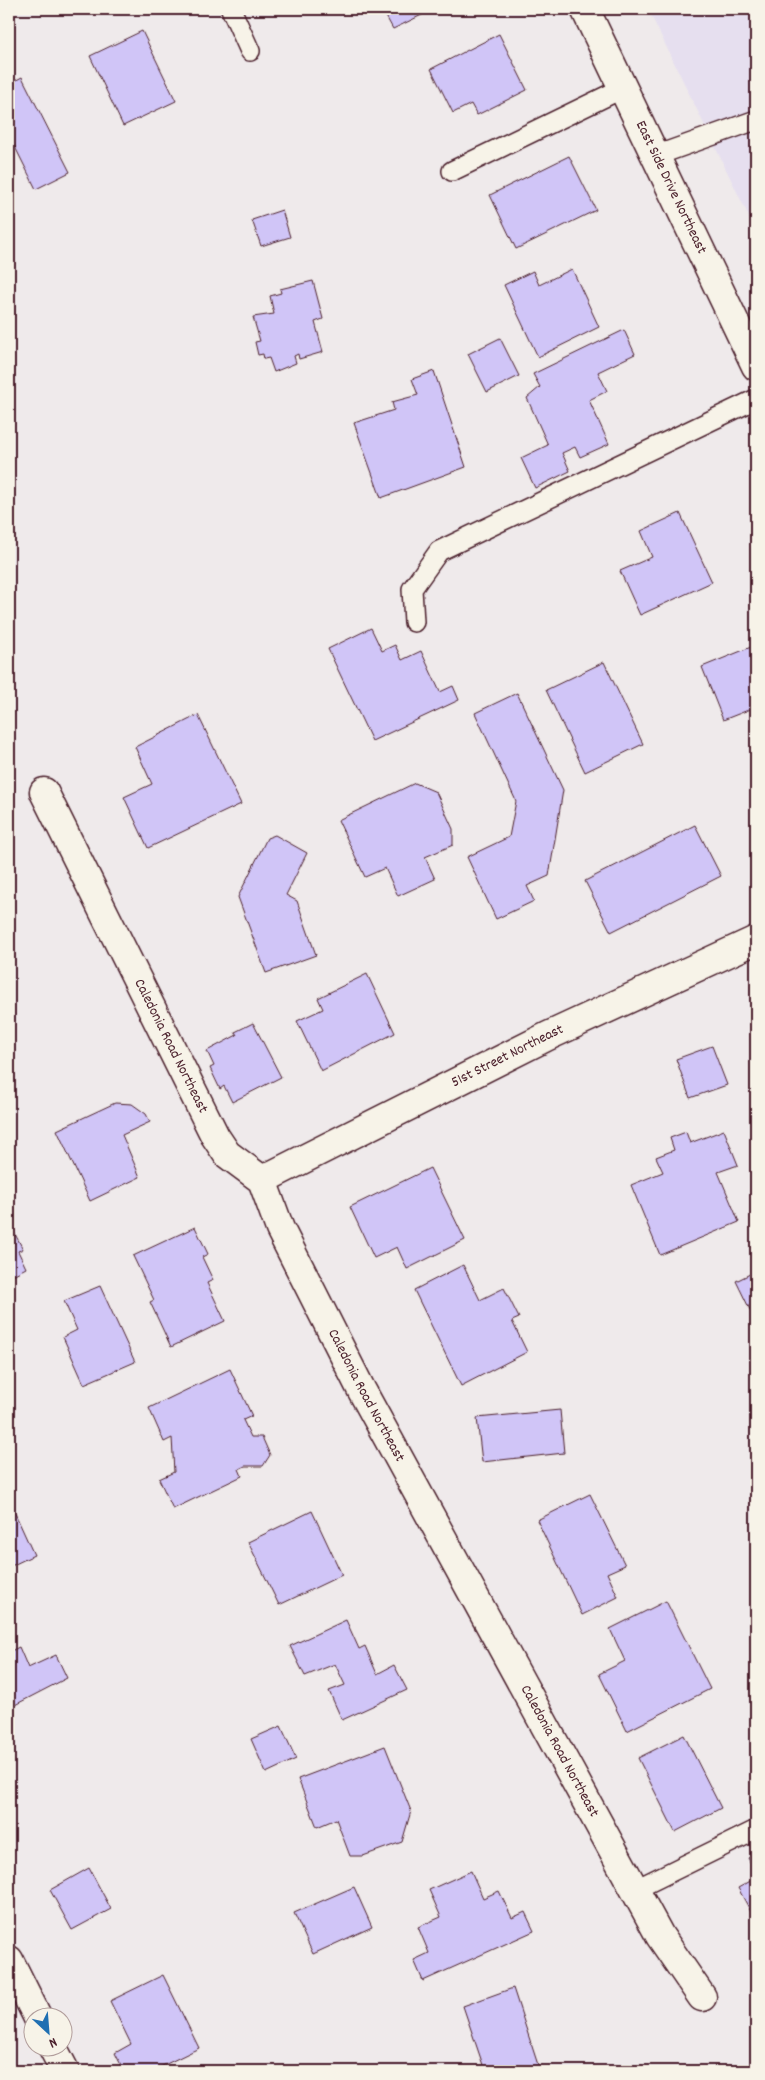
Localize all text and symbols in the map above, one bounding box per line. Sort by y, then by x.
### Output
street label: East Side Drive Northeast [629,117,712,258]
street label: Caledonia Road Northeast [128,975,213,1118]
street label: 51st Street Northeast [448,1019,568,1094]
street label: Caledonia Road Northeast [321,1325,410,1467]
street label: Caledonia Road Northeast [514,1681,604,1822]
north arrow [22,2008,72,2058]
text: N [45,2031,60,2052]

